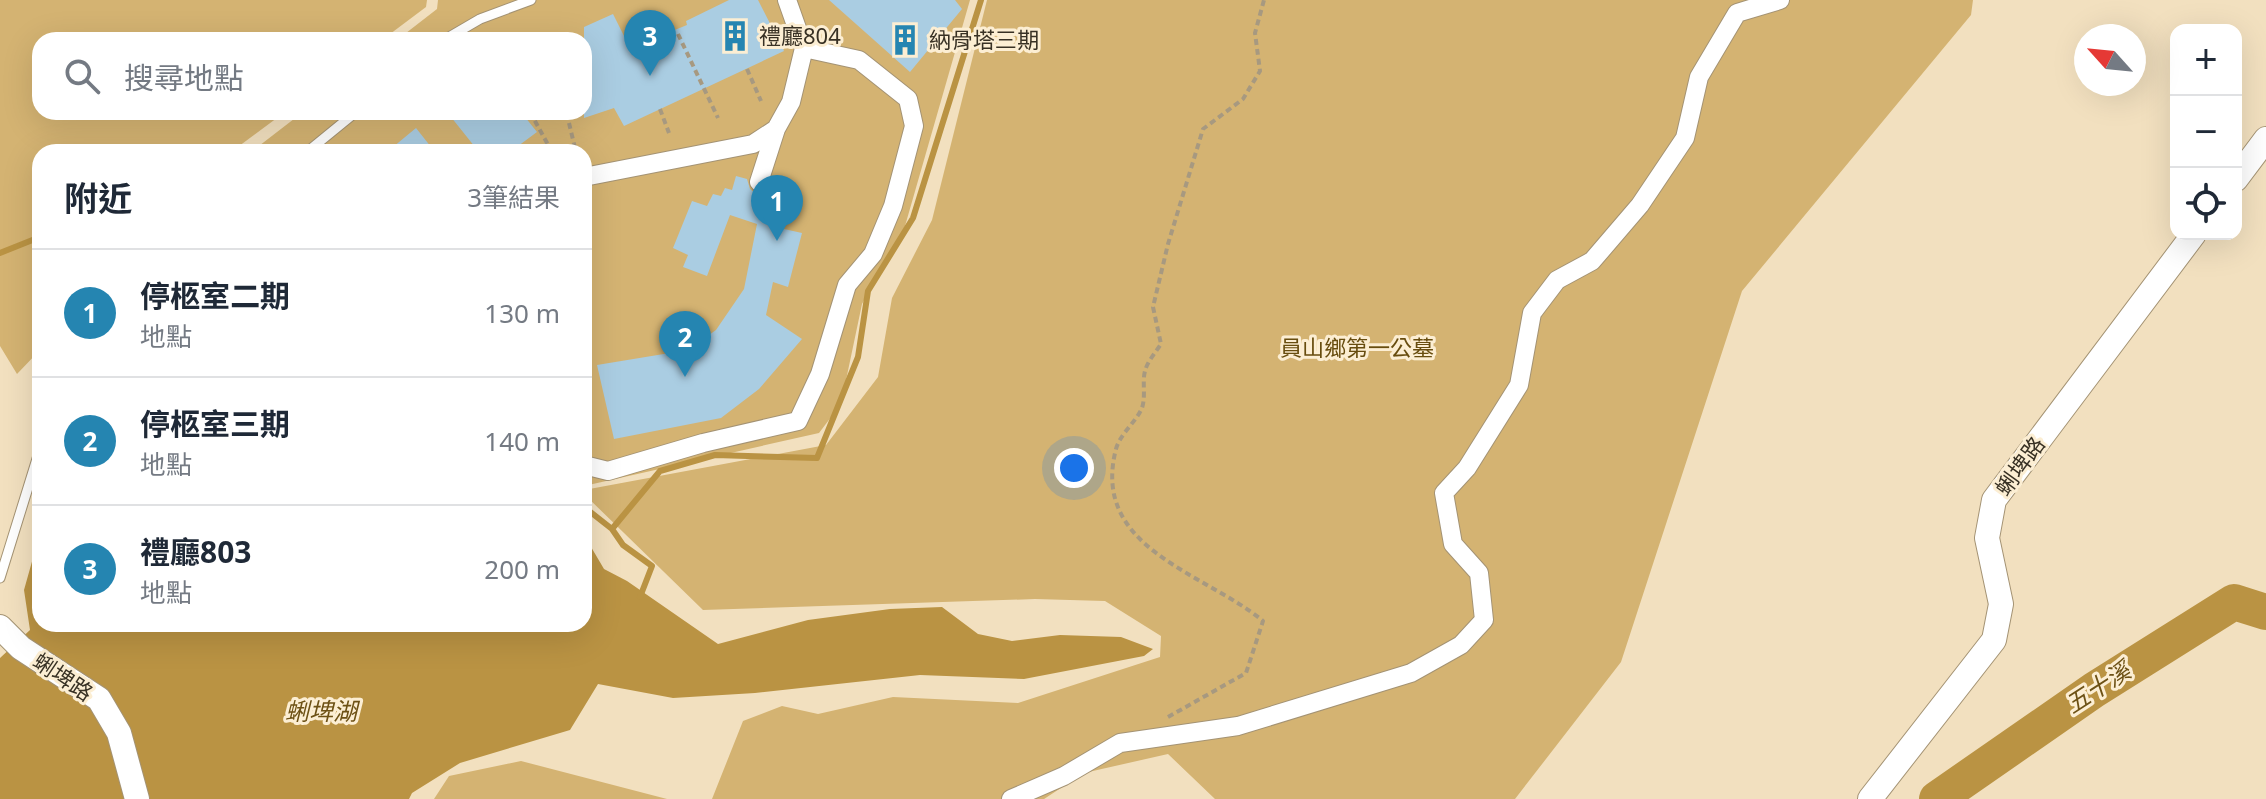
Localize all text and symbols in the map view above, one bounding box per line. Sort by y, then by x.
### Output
pin: 3 [624,10,676,76]
building icon: 禮廳804 [718,19,752,53]
place label: 禮廳804 [759,20,841,50]
building icon: 納骨塔三期 [888,23,922,57]
place label: 納骨塔三期 [929,24,1039,54]
north arrow [2074,24,2146,96]
map controls [2170,24,2242,240]
button: + [2170,24,2242,96]
search box [32,32,592,120]
icon: search [60,54,104,98]
text: 搜尋地點 [124,57,244,98]
button: − [2170,96,2242,168]
button: locate [2170,168,2242,240]
text: 附近 [64,175,132,221]
pin: 1 [751,175,803,241]
text: 3筆結果 [467,179,560,215]
text: 停柩室二期 [140,275,290,316]
text: 1 [83,295,97,331]
text: 130 m [484,295,560,331]
pin: 2 [659,311,711,377]
text: 地點 [140,318,192,354]
park label: 員山鄉第一公墓 [1280,332,1434,362]
text: 停柩室三期 [140,403,290,444]
text: 2 [83,423,97,459]
text: 140 m [484,423,560,459]
street label: 蜊埤路 [1988,430,2051,501]
text: 地點 [140,446,192,482]
your location [1054,448,1094,488]
text: 禮廳803 [140,531,251,572]
text: 3 [83,551,97,587]
text: 200 m [484,551,560,587]
text: 地點 [140,574,192,610]
street label: 蜊埤路 [28,645,99,707]
water label: 五十溪 [2058,652,2139,720]
water label: 蜊埤湖 [285,694,361,727]

